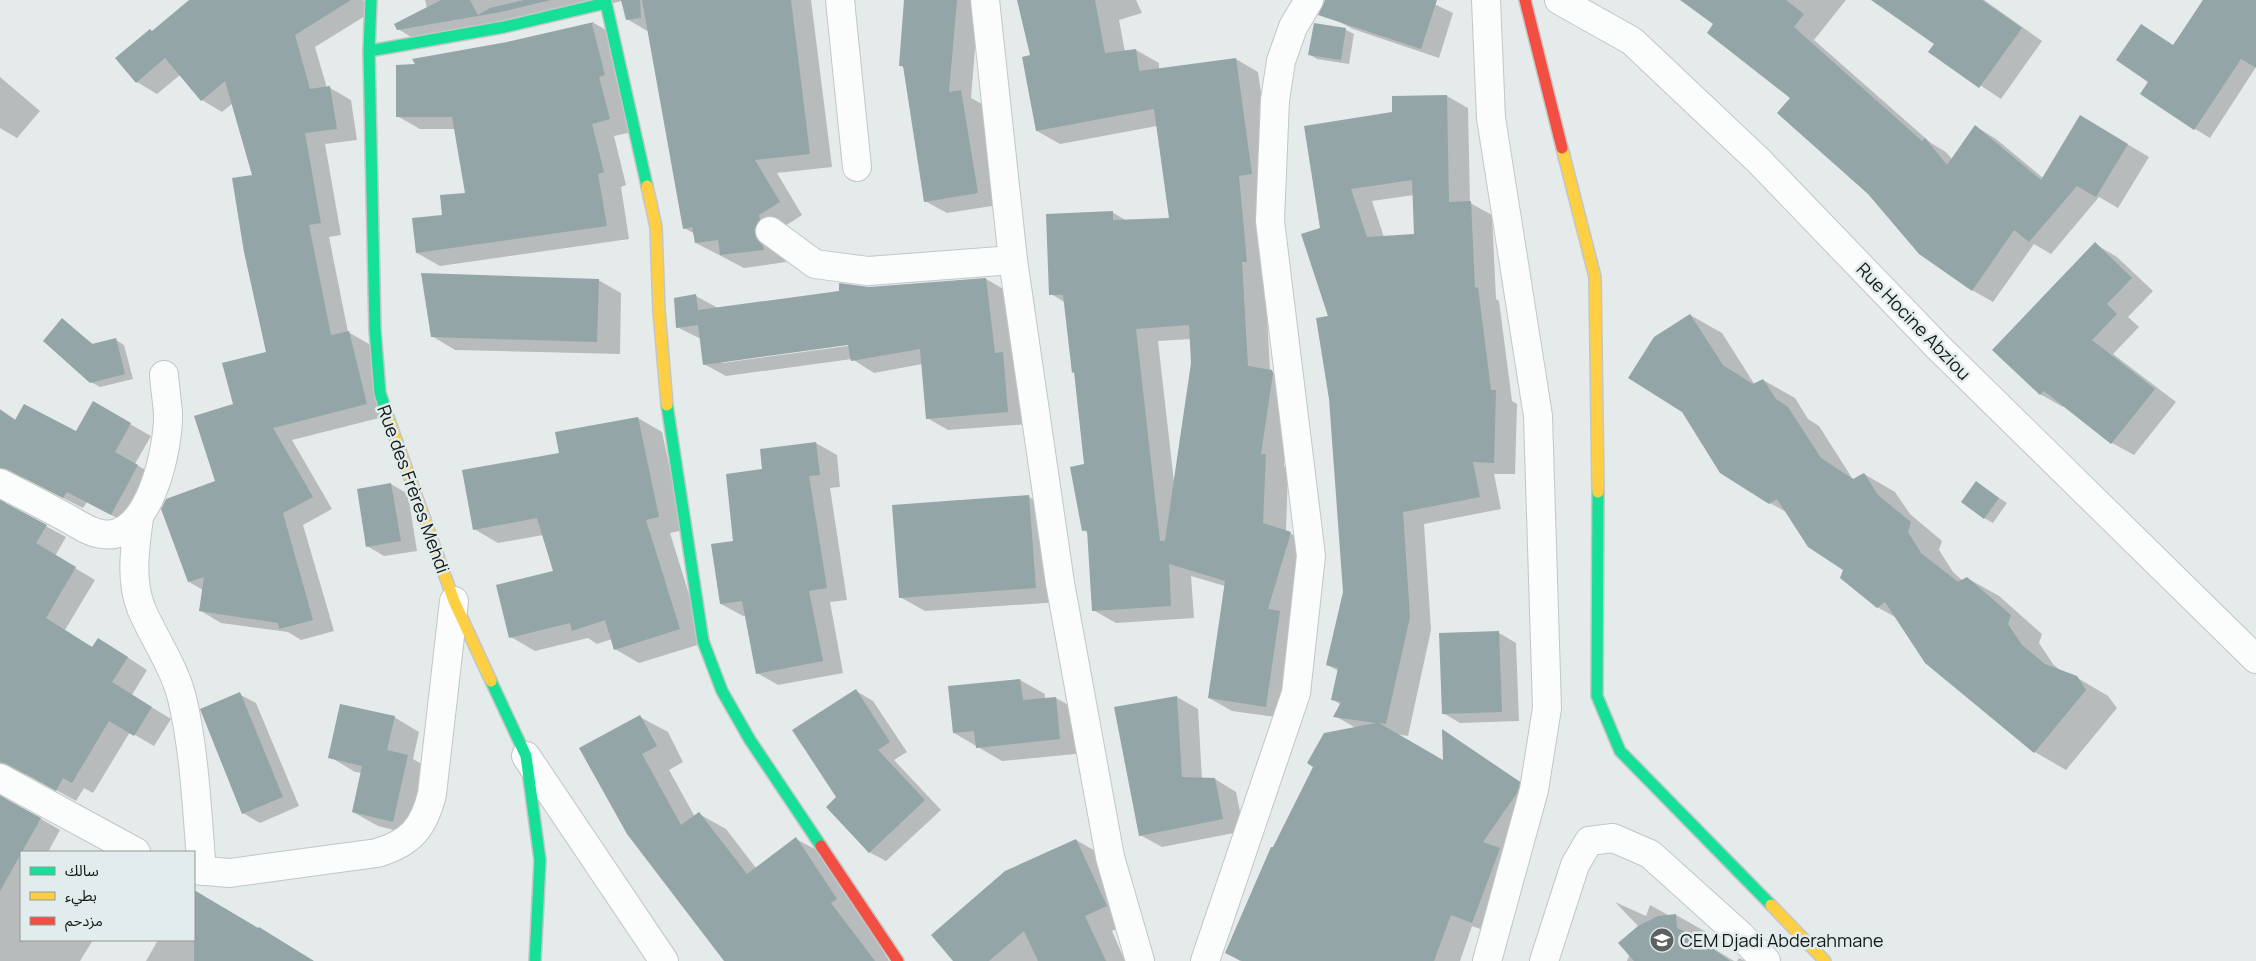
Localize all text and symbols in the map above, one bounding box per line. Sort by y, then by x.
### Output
street label: Rue Hocine Abziou [1852,257,1976,385]
street label: Rue des Frères Mehdi [372,401,456,577]
legend [20,851,195,941]
text: سالك [65,860,99,881]
text: بطيء [65,885,97,907]
text: مزدحم [65,910,103,932]
school or university icon: CEM Djadi Abderahmane [1649,927,1675,953]
place label: CEM Djadi Abderahmane [1680,928,1883,952]

